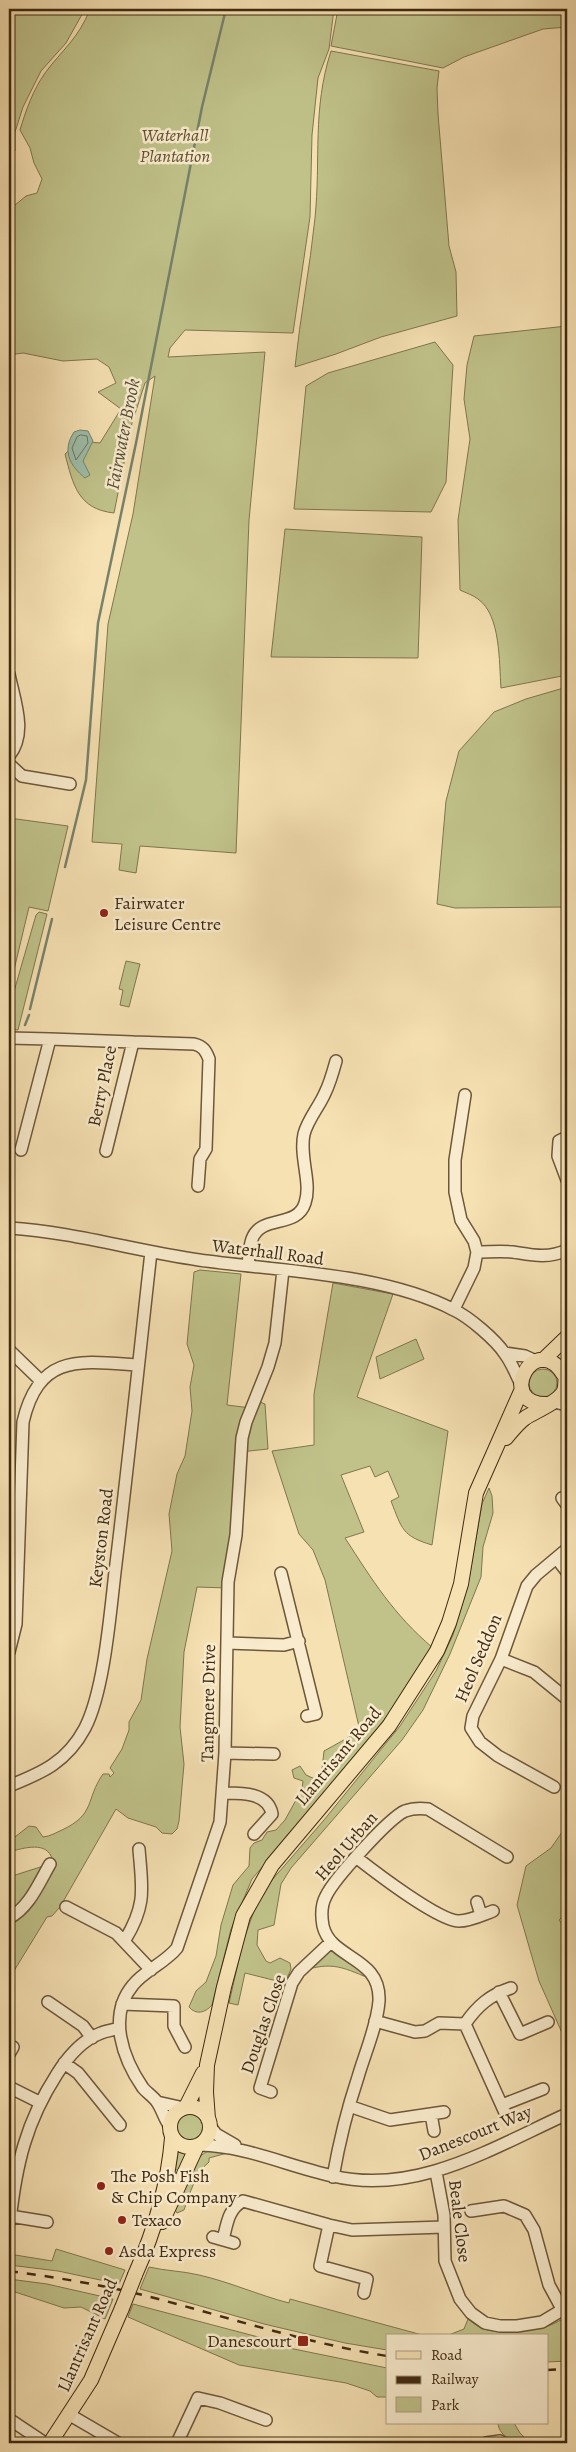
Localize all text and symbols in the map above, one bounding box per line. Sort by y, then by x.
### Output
park label: Waterhall Plantation [140,123,210,168]
water label: Fairwater Brook [99,376,146,492]
place label: Fairwater Leisure Centre [114,891,221,936]
marker: Fairwater Leisure Centre [98,907,110,919]
street label: Berry Place [82,1043,122,1129]
street label: Waterhall Road [210,1233,326,1271]
street label: Keyston Road [83,1487,119,1589]
street label: Heol Seddon [449,1610,507,1706]
street label: Tangmere Drive [195,1644,221,1762]
street label: Llantrisant Road [290,1701,387,1811]
street label: Heol Urban [309,1806,383,1886]
street label: Douglas Close [235,1971,291,2077]
street label: Danescourt Way [415,2099,536,2167]
place label: The Posh Fish & Chip Company [111,2164,237,2209]
street label: Beale Close [443,2178,477,2264]
marker: The Posh Fish & Chip Company [95,2180,107,2192]
place label: Texaco [132,2208,181,2232]
marker: Texaco [116,2214,128,2226]
place label: Asda Express [118,2239,216,2263]
marker: Asda Express [103,2245,115,2257]
street label: Llantrisant Road [51,2274,123,2396]
place label: Danescourt [207,2329,292,2353]
marker: Danescourt [296,2334,310,2348]
legend [386,2334,548,2424]
text: Road [431,2345,463,2365]
text: Railway [431,2369,479,2389]
text: Park [431,2395,460,2415]

